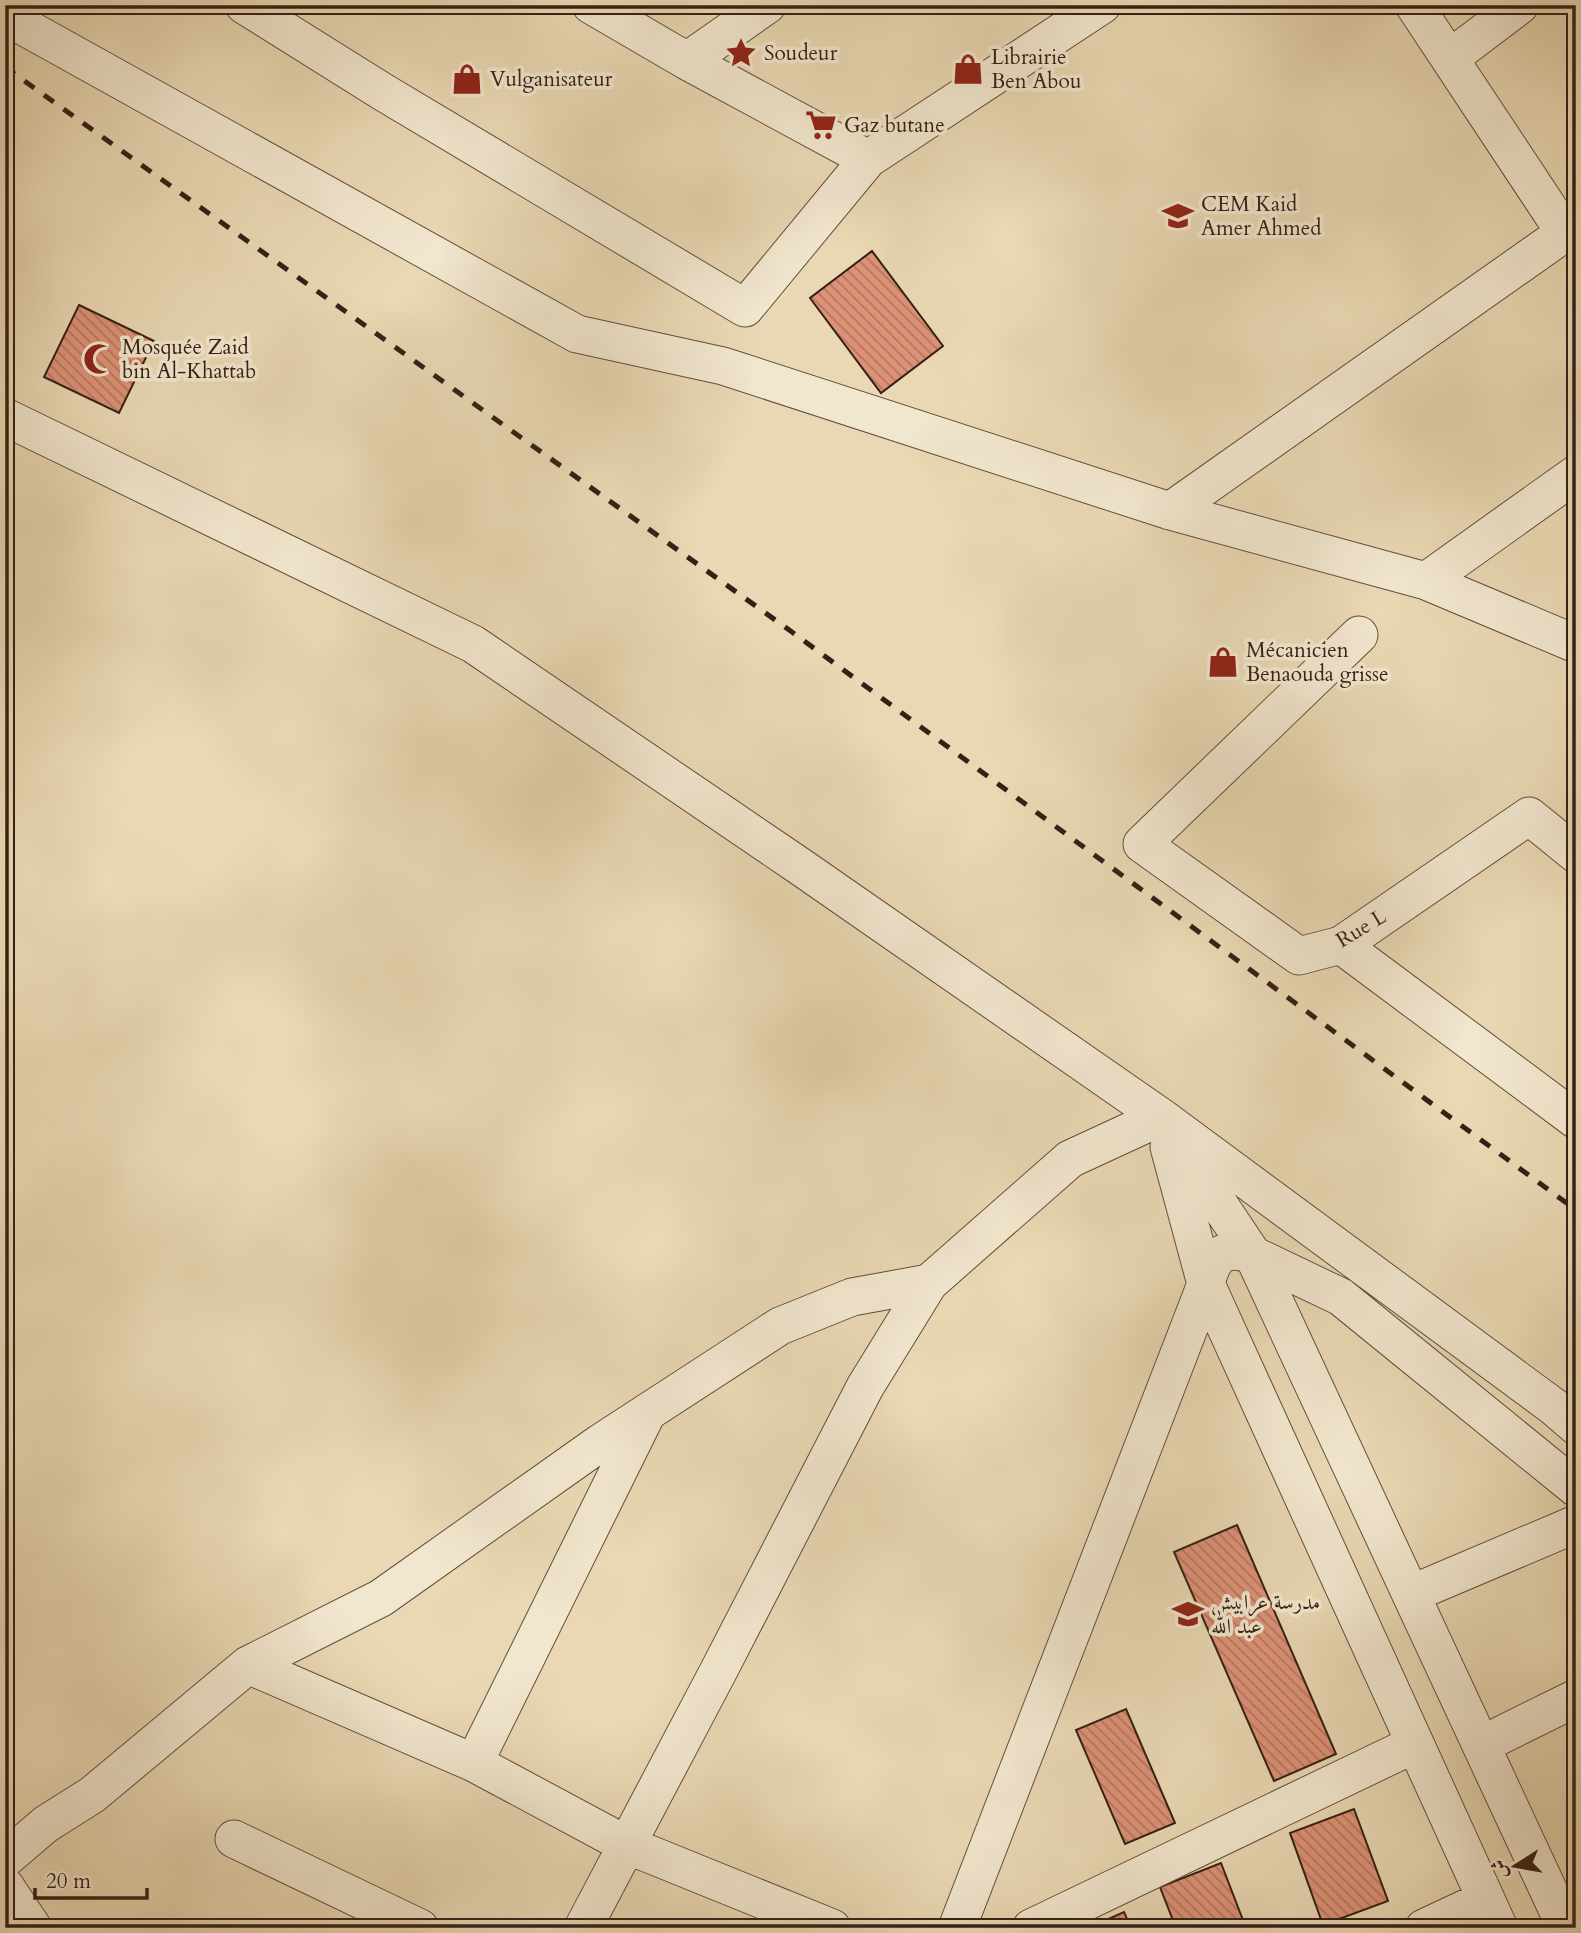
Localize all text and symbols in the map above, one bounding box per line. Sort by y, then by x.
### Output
place icon: Soudeur [724,36,758,70]
place label: Soudeur [764,39,838,68]
place label: Librairie Ben Abou [991,43,1081,96]
shop icon: Librairie Ben Abou [951,52,985,86]
shop icon: Vulganisateur [450,62,484,96]
place label: Vulganisateur [490,65,613,94]
supermarket icon: Gaz butane [804,108,838,142]
place label: Gaz butane [844,111,945,140]
place label: CEM Kaid Amer Ahmed [1201,190,1321,243]
school or university icon: CEM Kaid Amer Ahmed [1161,199,1195,233]
place label: Mosquée Zaid bin Al-Khattab [122,333,256,386]
mosque icon: Mosquée Zaid bin Al-Khattab [82,342,116,376]
place label: Mécanicien Benaouda grisse [1246,636,1389,689]
shop icon: Mécanicien Benaouda grisse [1206,645,1240,679]
street label: Rue L [1331,902,1392,955]
place label: مدرسة عرابيش عبد الله [1211,1588,1320,1641]
school or university icon: مدرسة عرابيش عبد الله [1171,1597,1205,1631]
north arrow [1480,1832,1550,1902]
scale bar [35,1856,147,1900]
text: ش [1485,1857,1514,1881]
text: 20 m [46,1867,91,1896]

